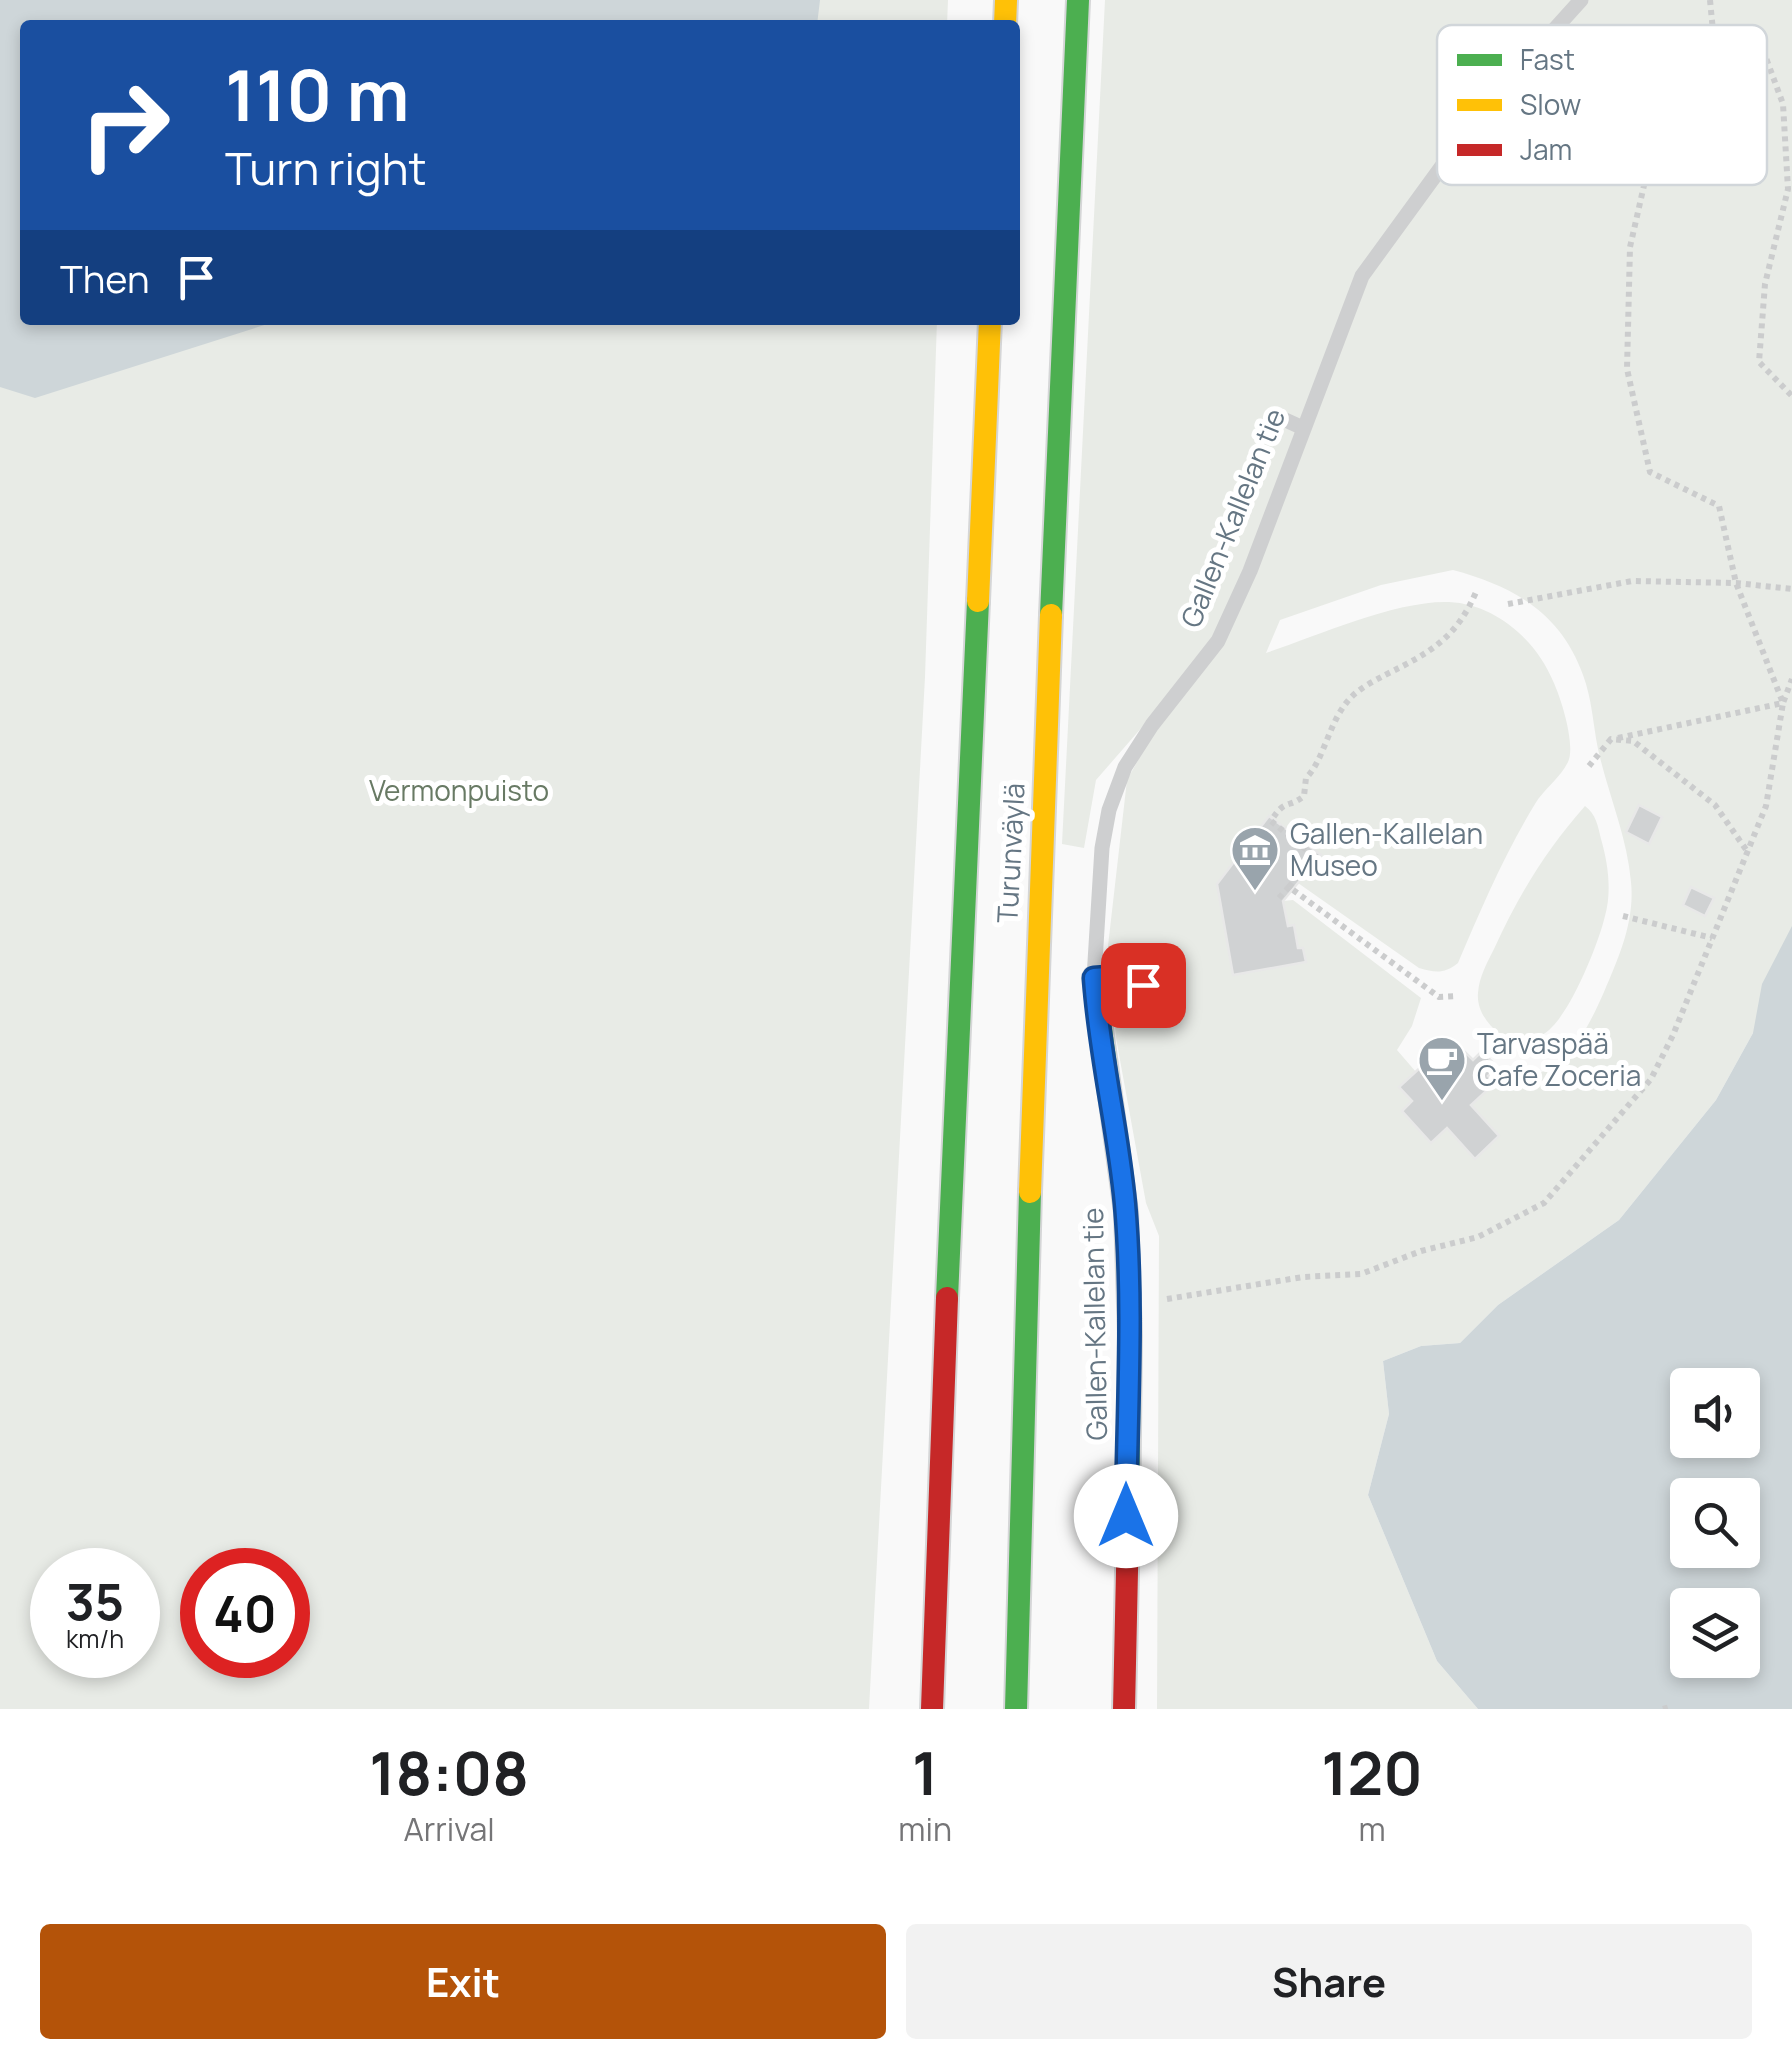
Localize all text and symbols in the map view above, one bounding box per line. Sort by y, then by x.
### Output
legend [1437,25,1767,185]
text: Fast [1520,40,1575,78]
text: 110 m [225,46,409,142]
icon: right [60,60,190,190]
text: Slow [1520,85,1581,123]
text: Jam [1520,130,1572,168]
text: Turn right [225,137,426,199]
icon: arrive [169,250,224,305]
text: Then [60,252,149,304]
street label: Gallen-Kallelan tie [1171,403,1293,633]
park label: Vermonpuisto [369,771,549,809]
street label: Turunväylä [987,782,1033,924]
place label: Gallen-Kallelan Museo [1290,814,1483,884]
museum icon: Gallen-Kallelan Museo [1229,824,1281,892]
pin [1101,943,1186,1028]
icon: arrive [1116,958,1171,1013]
place label: Tarvaspää Cafe Zoceria [1477,1024,1641,1094]
cafe icon: Tarvaspää Cafe Zoceria [1416,1034,1468,1102]
street label: Gallen-Kallelan tie [1073,1207,1115,1441]
map controls [1670,1368,1760,1678]
button: sound [1670,1368,1760,1458]
position arrow [1074,1464,1178,1568]
button: search [1670,1478,1760,1568]
speed limit sign: 40 [180,1548,310,1678]
text: 35 [66,1567,124,1635]
button: layers [1670,1588,1760,1678]
text: km/h [66,1621,124,1656]
text: 18:08 [369,1731,529,1813]
text: 1 [912,1731,938,1813]
text: 120 [1321,1731,1423,1813]
text: Arrival [403,1807,495,1851]
text: min [898,1807,952,1851]
text: m [1358,1807,1386,1851]
button: Exit [40,1924,886,2039]
button: Share [906,1924,1752,2039]

